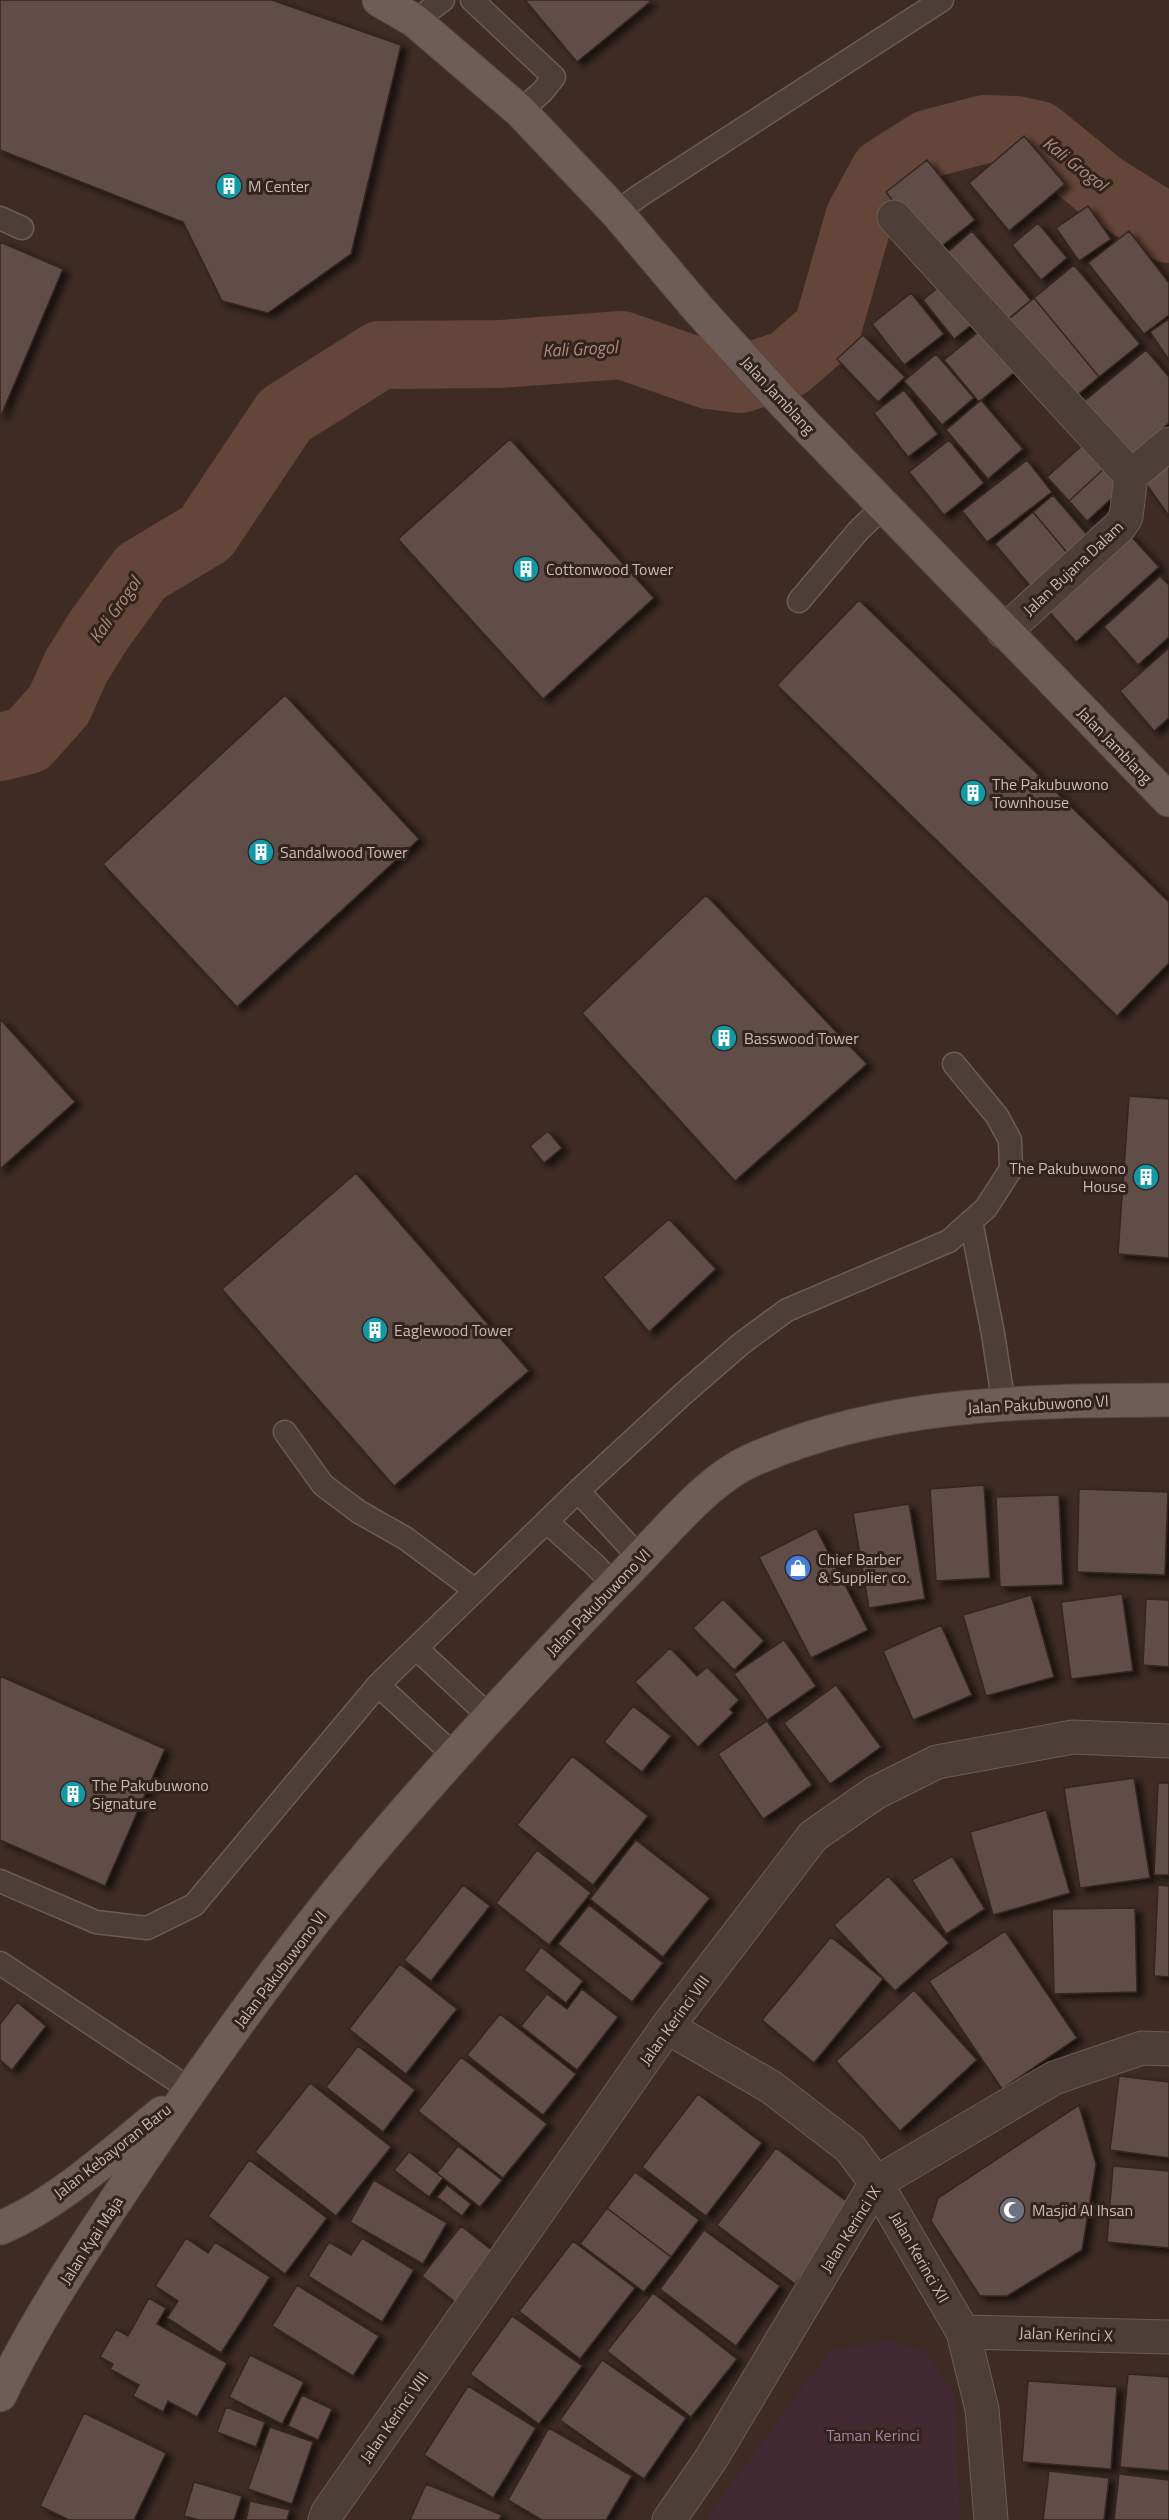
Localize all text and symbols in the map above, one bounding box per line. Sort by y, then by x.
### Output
water label: Kali Grogol [1037,130,1115,199]
building icon: M Center [214,171,244,201]
place label: M Center [248,174,310,198]
water label: Kali Grogol [542,333,620,364]
street label: Jalan Jamblang [735,350,821,440]
street label: Jalan Bujana Dalam [1017,515,1129,621]
building icon: Cottonwood Tower [511,554,541,584]
place label: Cottonwood Tower [546,557,674,581]
water label: Kali Grogol [82,569,148,648]
street label: Jalan Jamblang [1072,701,1158,789]
place label: The Pakubuwono Townhouse [992,772,1109,814]
building icon: The Pakubuwono Townhouse [958,778,988,808]
building icon: Sandalwood Tower [246,837,276,867]
place label: Sandalwood Tower [280,840,408,864]
building icon: Basswood Tower [709,1023,739,1053]
place label: Basswood Tower [744,1026,859,1050]
place label: The Pakubuwono House [1009,1156,1126,1198]
building icon: The Pakubuwono House [1131,1162,1161,1192]
building icon: Eaglewood Tower [360,1315,390,1345]
place label: Eaglewood Tower [394,1318,513,1342]
street label: Jalan Pakubuwono VI [967,1388,1109,1420]
street label: Jalan Pakubuwono VI [540,1543,656,1661]
place label: Chief Barber & Supplier co. [818,1547,910,1589]
shop icon: Chief Barber & Supplier co. [783,1553,813,1583]
place label: The Pakubuwono Signature [92,1773,209,1815]
building icon: The Pakubuwono Signature [58,1779,88,1809]
street label: Jalan Pakubuwono VI [228,1905,332,2033]
street label: Jalan Kerinci VIII [633,1970,715,2070]
street label: Jalan Kebayoran Baru [48,2097,176,2205]
street label: Jalan Kerinci IX [814,2181,886,2277]
street label: Jalan Kyai Maja [53,2191,129,2289]
mosque icon: Masjid Al Ihsan [997,2195,1027,2225]
place label: Masjid Al Ihsan [1032,2198,1133,2222]
street label: Jalan Kerinci XII [884,2207,956,2307]
street label: Jalan Kerinci X [1019,2320,1113,2348]
street label: Jalan Kerinci VIII [354,2367,434,2467]
park label: Taman Kerinci [826,2423,920,2447]

